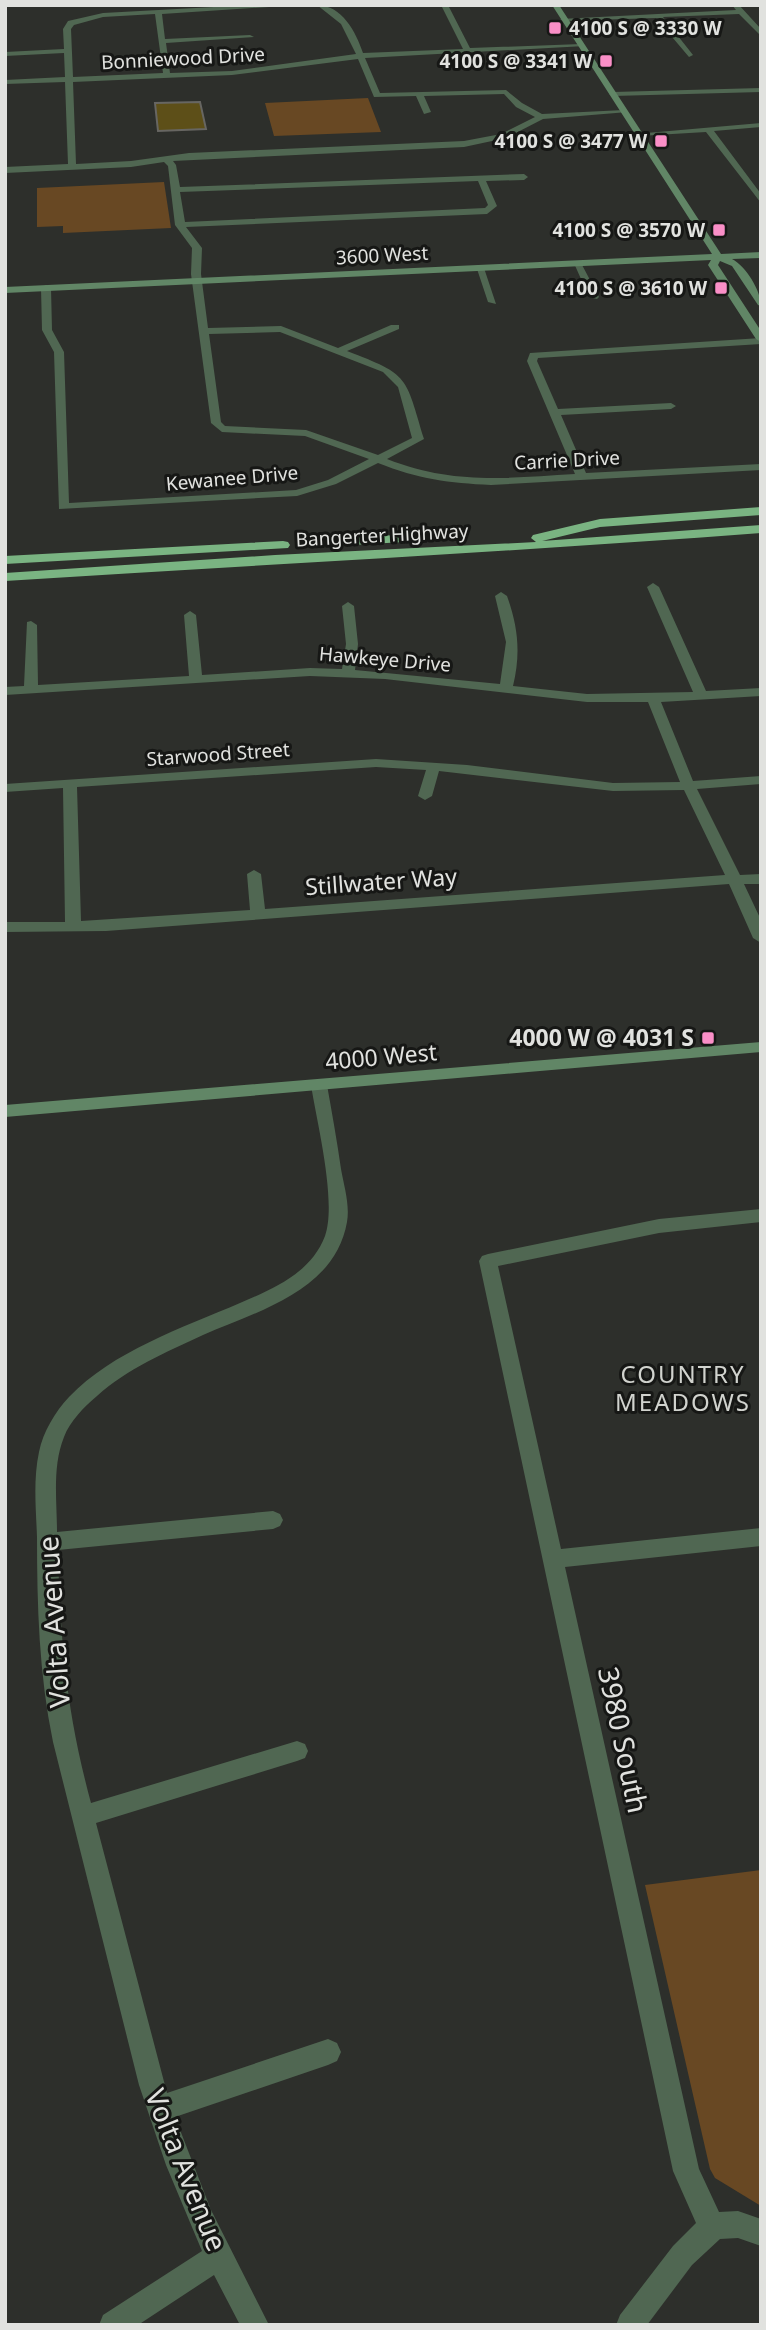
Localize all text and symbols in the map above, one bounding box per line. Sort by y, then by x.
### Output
place label: 4100 S @ 3330 W [569,15,722,41]
marker: 4100 S @ 3330 W [547,20,563,36]
street label: Bonniewood Drive [100,41,266,75]
place label: 4100 S @ 3341 W [439,48,593,74]
marker: 4100 S @ 3341 W [598,53,614,69]
place label: 4100 S @ 3477 W [494,128,648,154]
marker: 4100 S @ 3477 W [653,133,669,149]
place label: 4100 S @ 3570 W [552,217,706,243]
marker: 4100 S @ 3570 W [711,222,727,238]
street label: 3600 West [335,240,429,270]
place label: 4100 S @ 3610 W [554,275,708,301]
marker: 4100 S @ 3610 W [713,280,729,296]
street label: Carrie Drive [513,444,621,476]
street label: Kewanee Drive [165,459,299,497]
street label: Bangerter Highway [295,517,469,553]
street label: Hawkeye Drive [318,640,452,678]
street label: Starwood Street [146,736,291,772]
street label: Stillwater Way [304,860,458,902]
place label: 4000 W @ 4031 S [509,1021,694,1053]
marker: 4000 W @ 4031 S [700,1030,716,1046]
street label: 4000 West [324,1035,438,1077]
district label: COUNTRY MEADOWS [615,1357,751,1418]
street label: Volta Avenue [28,1535,78,1709]
street label: 3980 South [590,1663,658,1816]
street label: Volta Avenue [137,2083,237,2256]

